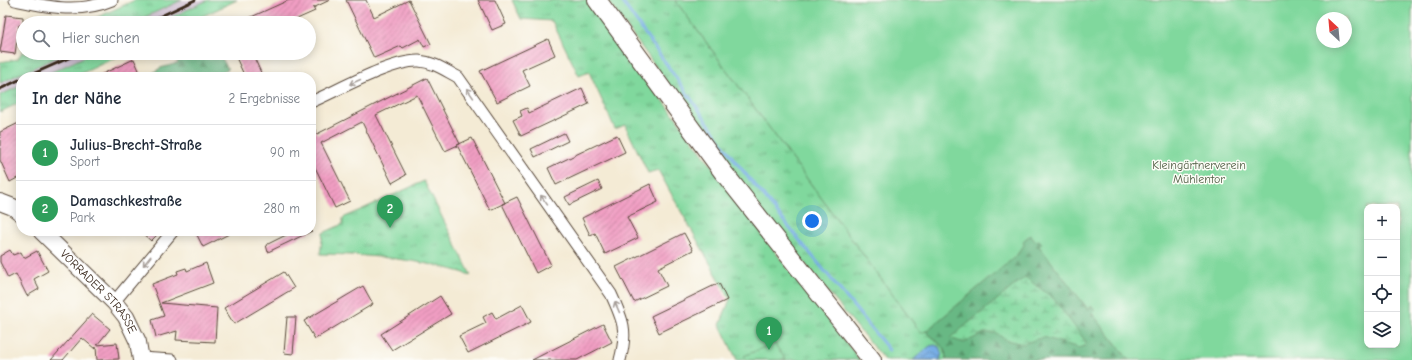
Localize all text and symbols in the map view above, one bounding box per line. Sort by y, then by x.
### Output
north arrow [1316,12,1352,48]
search box [16,16,316,60]
icon: search [30,27,52,49]
text: Hier suchen [62,29,140,47]
one-way arrow [350,78,362,86]
one-way arrow [466,88,474,99]
text: In der Nähe [32,89,121,108]
text: 2 Ergebnisse [228,91,300,106]
text: Julius-Brecht-Straße [70,136,202,154]
text: 1 [42,145,48,160]
text: 90 m [270,145,300,160]
text: Sport [70,154,100,169]
park label: Kleingärtnerverein Mühlentor [1152,158,1246,186]
text: Damaschkestraße [70,192,182,210]
pin: 2 [377,195,403,228]
one-way arrow [540,195,548,206]
text: 2 [42,201,48,216]
text: 280 m [263,201,300,216]
map controls [1364,204,1400,348]
button: + [1364,204,1400,240]
text: Park [70,210,95,225]
your location [802,211,822,231]
button: − [1364,240,1400,276]
street label: VORRADER STRASSE [57,247,140,336]
one-way arrow [143,255,152,266]
button: locate [1364,276,1400,312]
one-way arrow [613,301,620,313]
button: layers [1364,312,1400,348]
pin: 1 [756,317,782,350]

